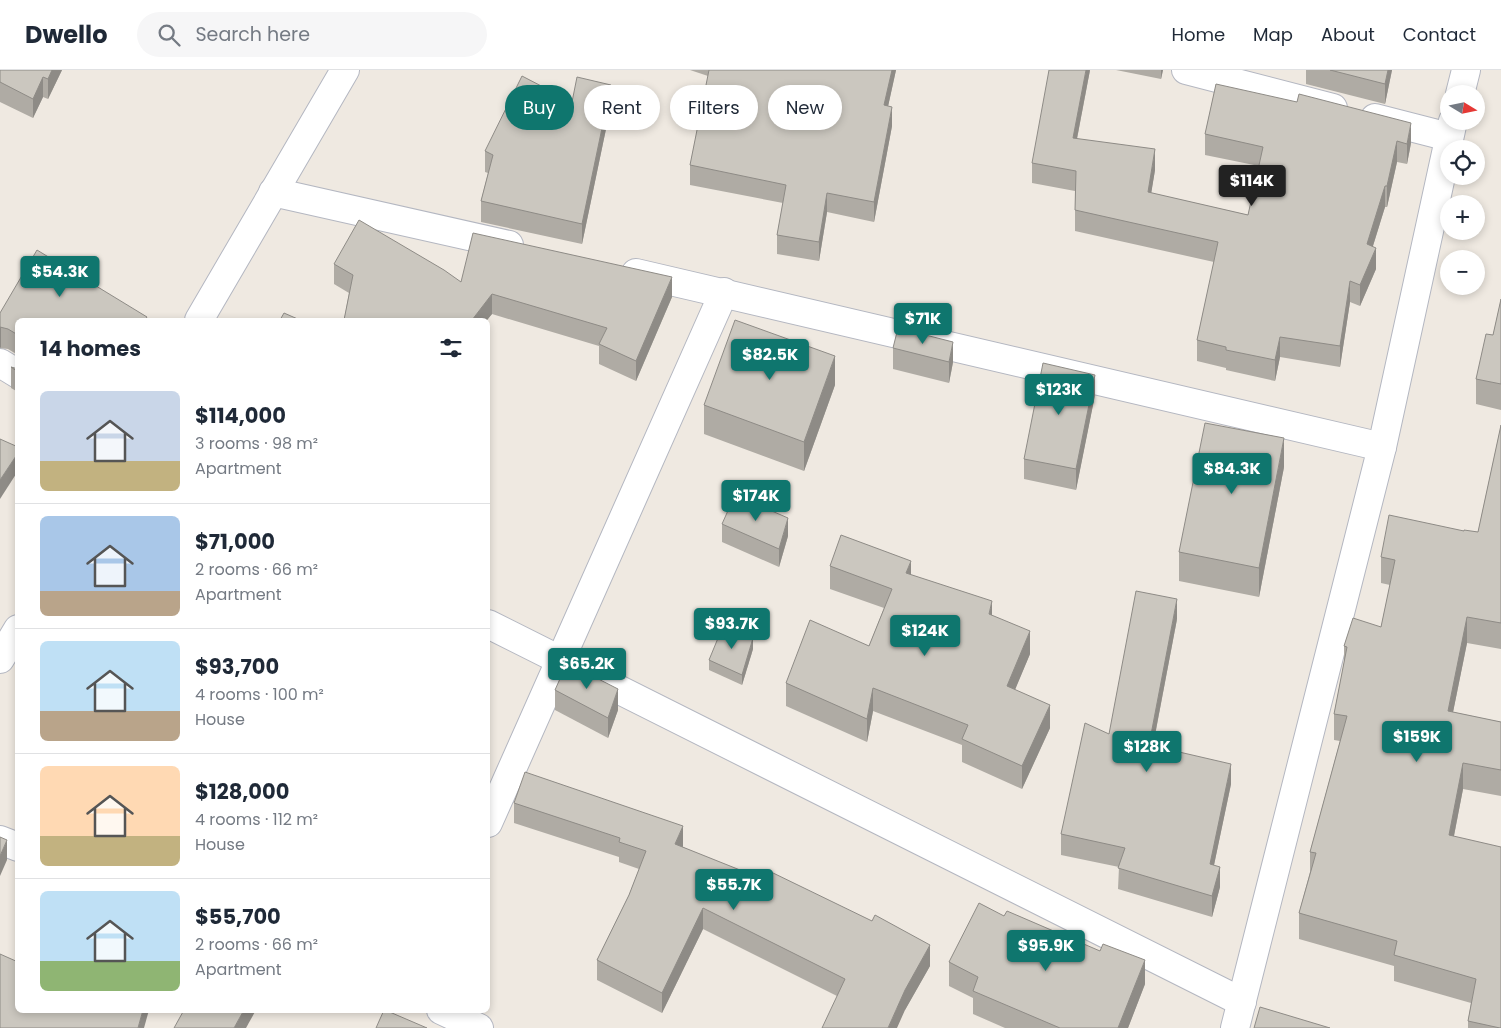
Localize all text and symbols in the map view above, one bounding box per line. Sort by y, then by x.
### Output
search box [137,12,487,57]
text: Dwello [25,18,107,51]
icon: search [155,21,183,49]
text: Search here [195,21,310,48]
text: Home [1171,22,1225,47]
text: Map [1253,22,1293,47]
text: About [1321,22,1375,47]
text: Contact [1403,22,1476,47]
chip: Buy [505,85,574,130]
chip: Rent [584,85,660,130]
chip: Filters [670,85,758,130]
chip: New [768,85,842,130]
north arrow [1440,85,1485,130]
map controls [1440,85,1485,295]
button: locate [1440,140,1485,185]
pin: $114K [1217,164,1287,207]
text: $114K [1230,169,1274,192]
button: + [1440,195,1485,240]
button: − [1440,250,1485,295]
pin: $54.3K [19,256,101,298]
text: $54.3K [31,260,89,283]
pin: $71K [893,302,953,345]
text: $71K [905,307,941,330]
text: 14 homes [40,334,141,363]
icon: filters [437,334,465,362]
pin: $82.5K [729,338,811,381]
text: $82.5K [742,343,798,366]
pin: $123K [1024,374,1094,416]
text: $123K [1036,378,1082,401]
text: $114,000 [195,401,286,430]
icon: home [80,411,140,471]
text: 3 rooms · 98 m² [195,432,318,455]
pin: $84.3K [1191,452,1273,495]
text: Apartment [195,457,282,480]
text: $84.3K [1203,457,1261,480]
pin: $174K [721,480,791,522]
text: $174K [732,484,780,507]
text: $71,000 [195,527,275,556]
icon: home [80,536,140,596]
text: 2 rooms · 66 m² [195,558,318,581]
text: Apartment [195,583,282,606]
pin: $93.7K [691,608,773,650]
text: $93.7K [705,612,759,635]
pin: $124K [890,614,960,657]
text: $124K [901,619,949,642]
pin: $65.2K [546,648,628,690]
text: $93,700 [195,652,279,681]
text: $65.2K [559,652,615,675]
icon: home [80,661,140,721]
text: 4 rooms · 100 m² [195,683,324,706]
text: House [195,708,245,731]
pin: $159K [1382,720,1452,763]
text: $159K [1393,725,1441,748]
pin: $128K [1112,730,1182,773]
text: $128K [1123,735,1171,758]
text: $128,000 [195,777,289,806]
icon: home [80,786,140,846]
text: 4 rooms · 112 m² [195,808,318,831]
text: House [195,833,245,856]
pin: $55.7K [693,868,775,911]
text: $55.7K [706,873,762,896]
text: $55,700 [195,902,281,931]
icon: home [80,911,140,971]
pin: $95.9K [1005,930,1087,972]
text: 2 rooms · 66 m² [195,933,318,956]
text: $95.9K [1018,934,1074,957]
text: Apartment [195,958,282,981]

